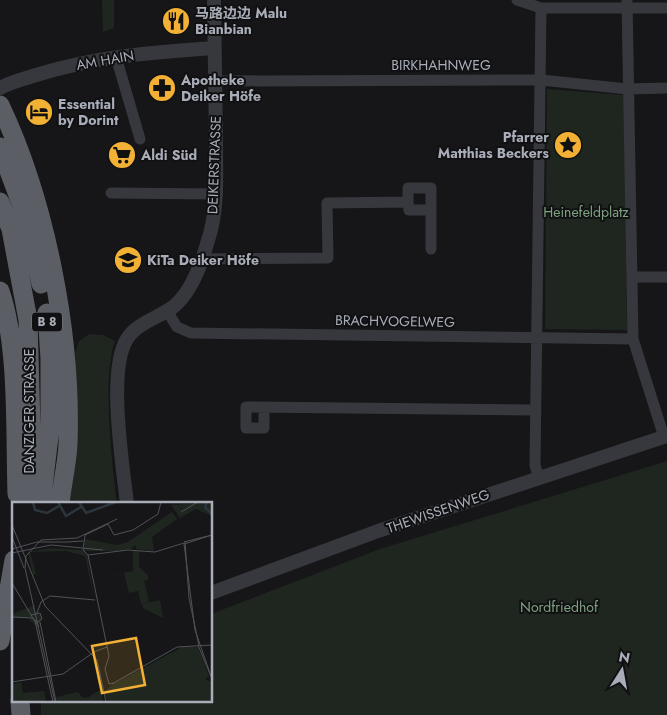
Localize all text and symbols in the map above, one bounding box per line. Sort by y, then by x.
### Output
place label: 马路边边 Malu Bianbian [195,3,287,39]
restaurant icon: 马路边边 Malu Bianbian [161,6,191,36]
street label: AM HAIN [75,45,135,75]
street label: BIRKHAHNWEG [391,55,491,75]
place label: Apotheke Deiker Höfe [180,70,261,106]
pharmacy icon: Apotheke Deiker Höfe [147,73,177,103]
place label: Essential by Dorint [58,94,119,130]
hotel icon: Essential by Dorint [24,97,54,127]
street label: DEIKERSTRASSE [202,115,226,215]
place label: Pfarrer Matthias Beckers [438,127,550,163]
place icon: Pfarrer Matthias Beckers [553,130,583,160]
supermarket icon: Aldi Süd [107,140,137,170]
place label: Aldi Süd [140,145,197,165]
park label: Heinefeldplatz [543,202,629,222]
school or university icon: KiTa Deiker Höfe [113,245,143,275]
place label: KiTa Deiker Höfe [147,250,259,270]
street label: BRACHVOGELWEG [335,310,455,332]
road number: B 8 [32,313,62,332]
street label: DANZIGER STRASSE [19,348,39,474]
street label: THEWISSENWEG [384,484,492,538]
inset map [12,502,212,702]
park label: Nordfriedhof [520,597,599,617]
north arrow [597,645,647,695]
text: N [617,646,632,668]

